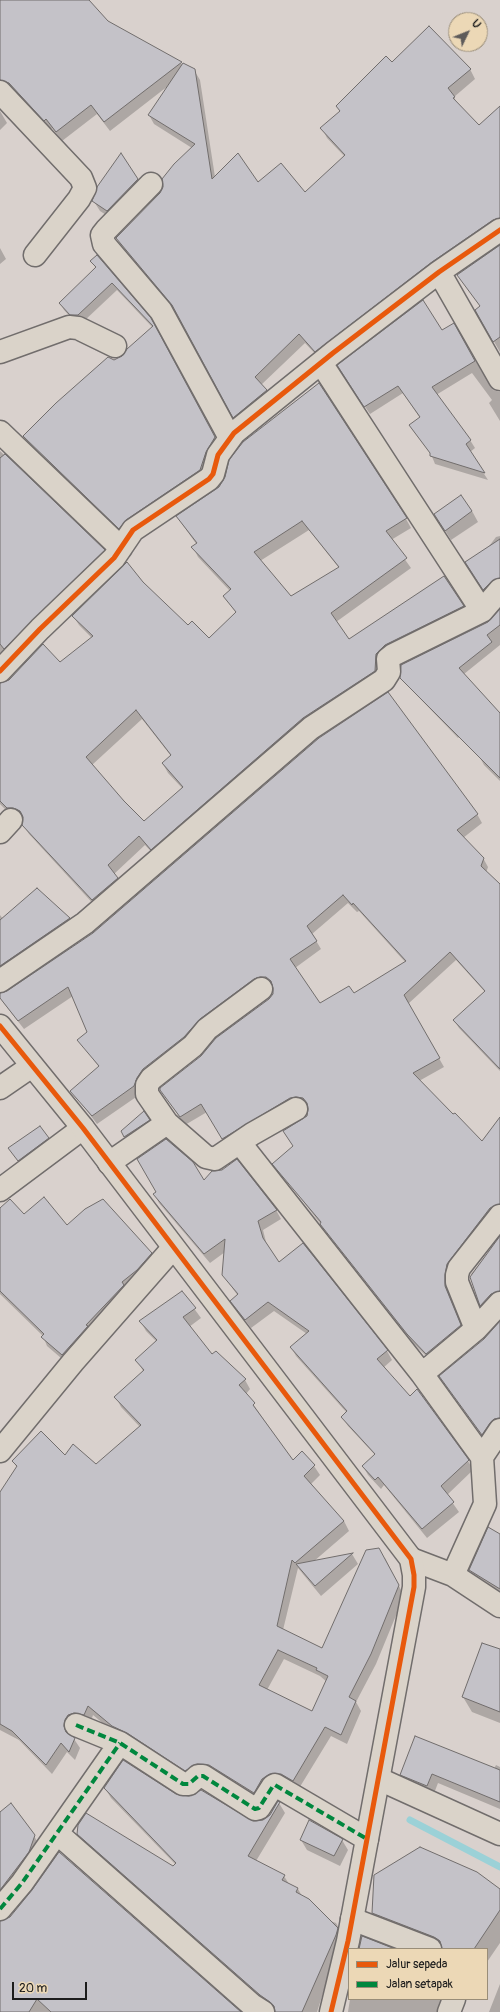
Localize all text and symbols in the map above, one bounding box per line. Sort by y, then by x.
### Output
north arrow [448,12,488,52]
text: U [469,17,484,31]
legend [348,1948,488,2000]
text: Jalur sepeda [386,1957,447,1972]
scale bar [14,1974,89,2000]
text: Jalan setapak [386,1977,453,1992]
text: 20 m [19,1981,47,1996]

